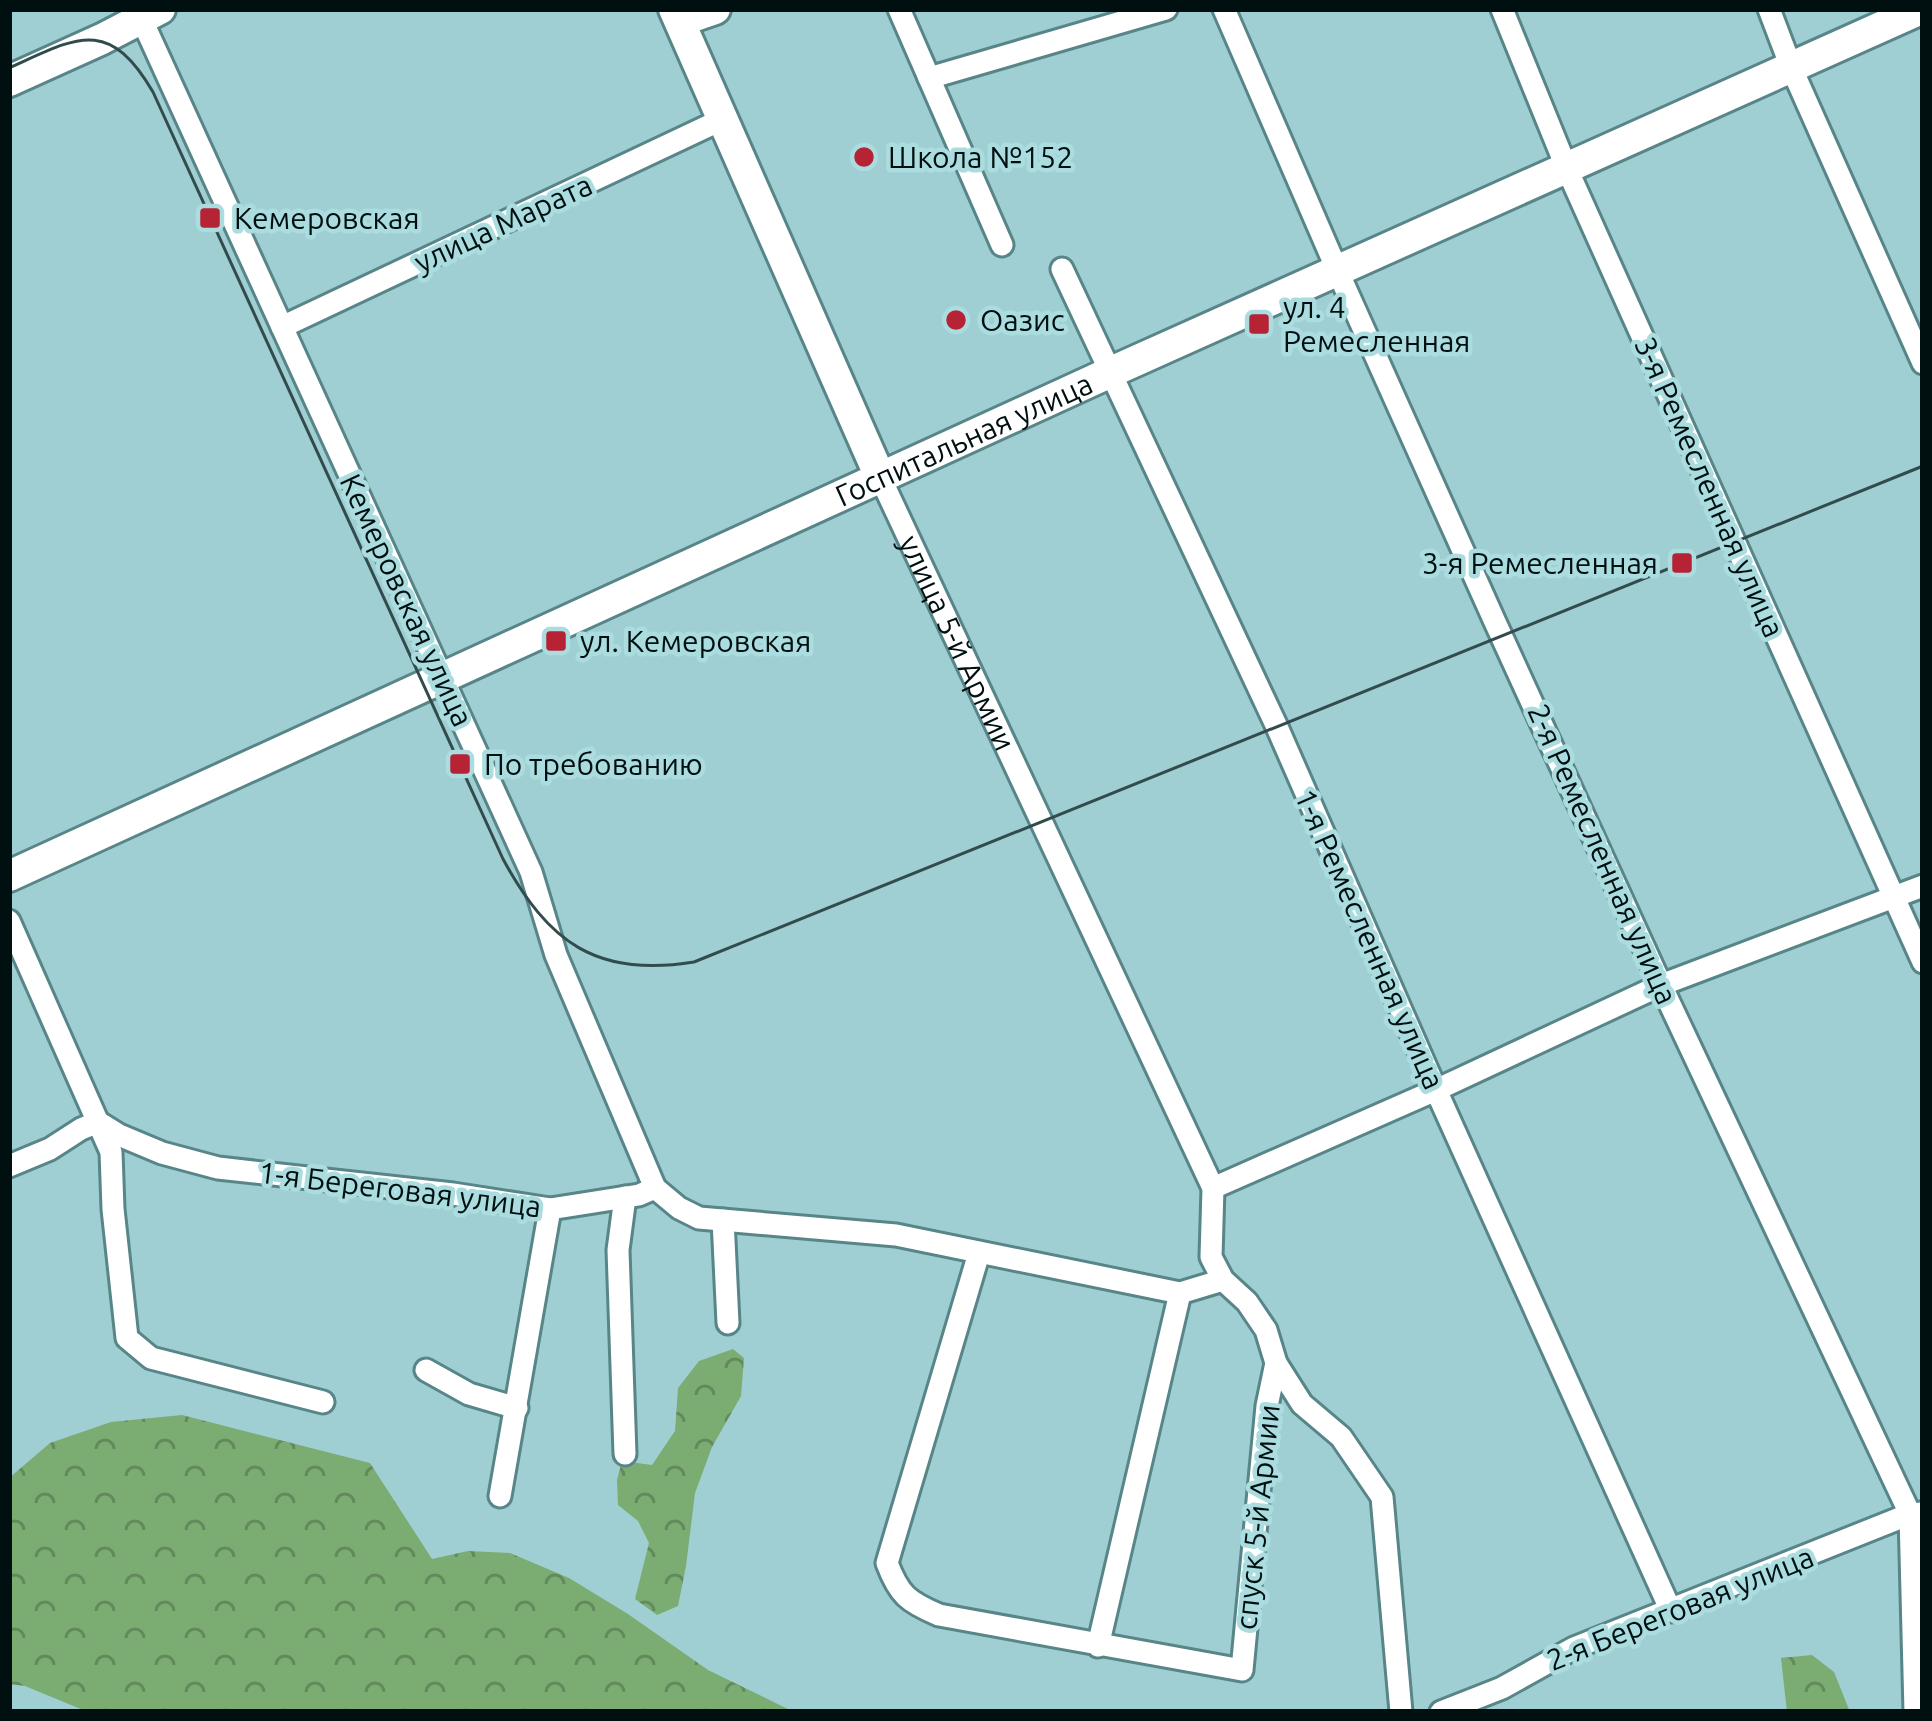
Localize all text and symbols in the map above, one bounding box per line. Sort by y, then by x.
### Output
place label: Школа №152 [888,140,1073,174]
marker: Школа №152 [851,144,877,170]
street label: улица Марата [409,167,597,279]
place label: Кемеровская [234,201,420,235]
marker: Кемеровская [197,205,223,231]
place label: ул. 4 Ремесленная [1283,290,1470,358]
place label: Оазис [980,303,1065,337]
marker: Оазис [943,307,969,333]
marker: ул. 4 Ремесленная [1246,311,1272,337]
street label: 3-я Ремесленная улица [1628,332,1792,642]
street label: Госпитальная улица [830,366,1098,513]
street label: Кемеровская улица [334,468,480,732]
street label: улица 5-й Армии [893,530,1023,756]
place label: 3-я Ремесленная [1422,546,1658,580]
marker: 3-я Ремесленная [1669,550,1695,576]
place label: ул. Кемеровская [580,624,811,658]
marker: ул. Кемеровская [543,628,569,654]
street label: 2-я Ремесленная улица [1521,699,1685,1009]
place label: По требованию [484,747,703,781]
marker: По требованию [447,751,473,777]
street label: 1-я Ремесленная улица [1288,784,1452,1094]
street label: 1-я Береговая улица [257,1155,543,1223]
street label: спуск 5-й Армии [1228,1403,1286,1631]
street label: 2-я Береговая улица [1542,1539,1818,1677]

